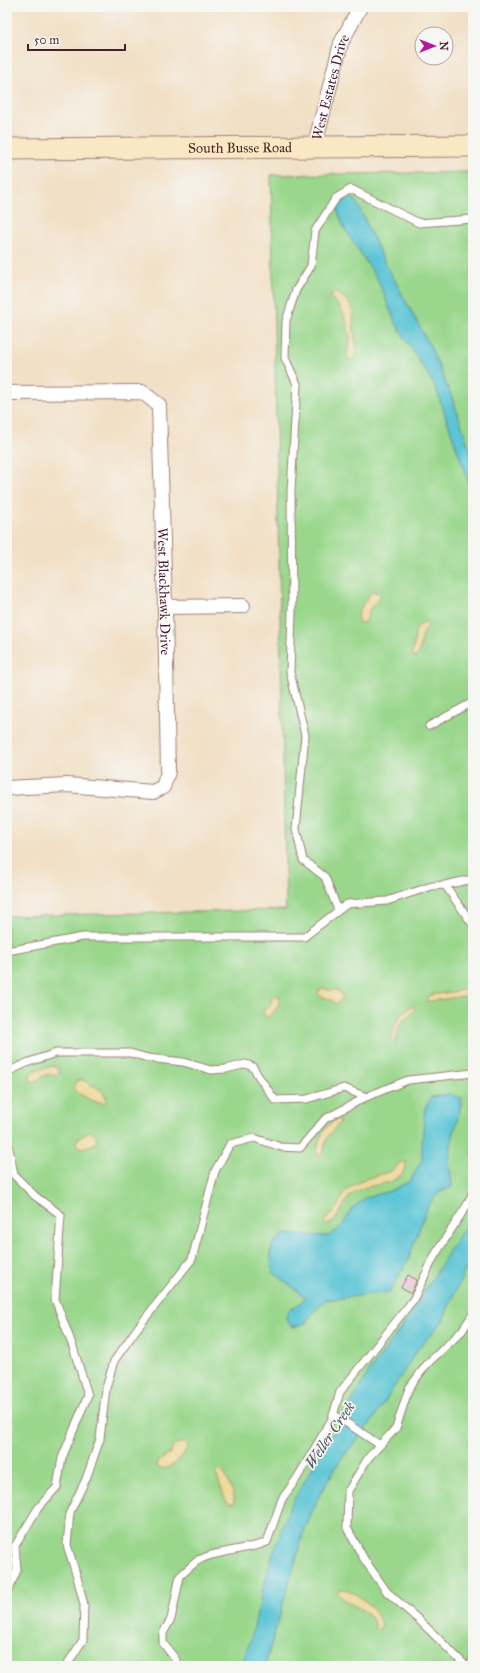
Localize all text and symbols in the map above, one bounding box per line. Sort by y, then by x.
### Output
scale bar [28,26,125,52]
north arrow [414,26,454,66]
street label: West Estates Drive [308,31,353,142]
text: 50 m [34,33,59,47]
text: N [437,41,450,51]
street label: South Busse Road [188,139,292,156]
street label: West Blackhawk Drive [154,527,174,656]
water label: Weller Creek [301,1398,359,1472]

